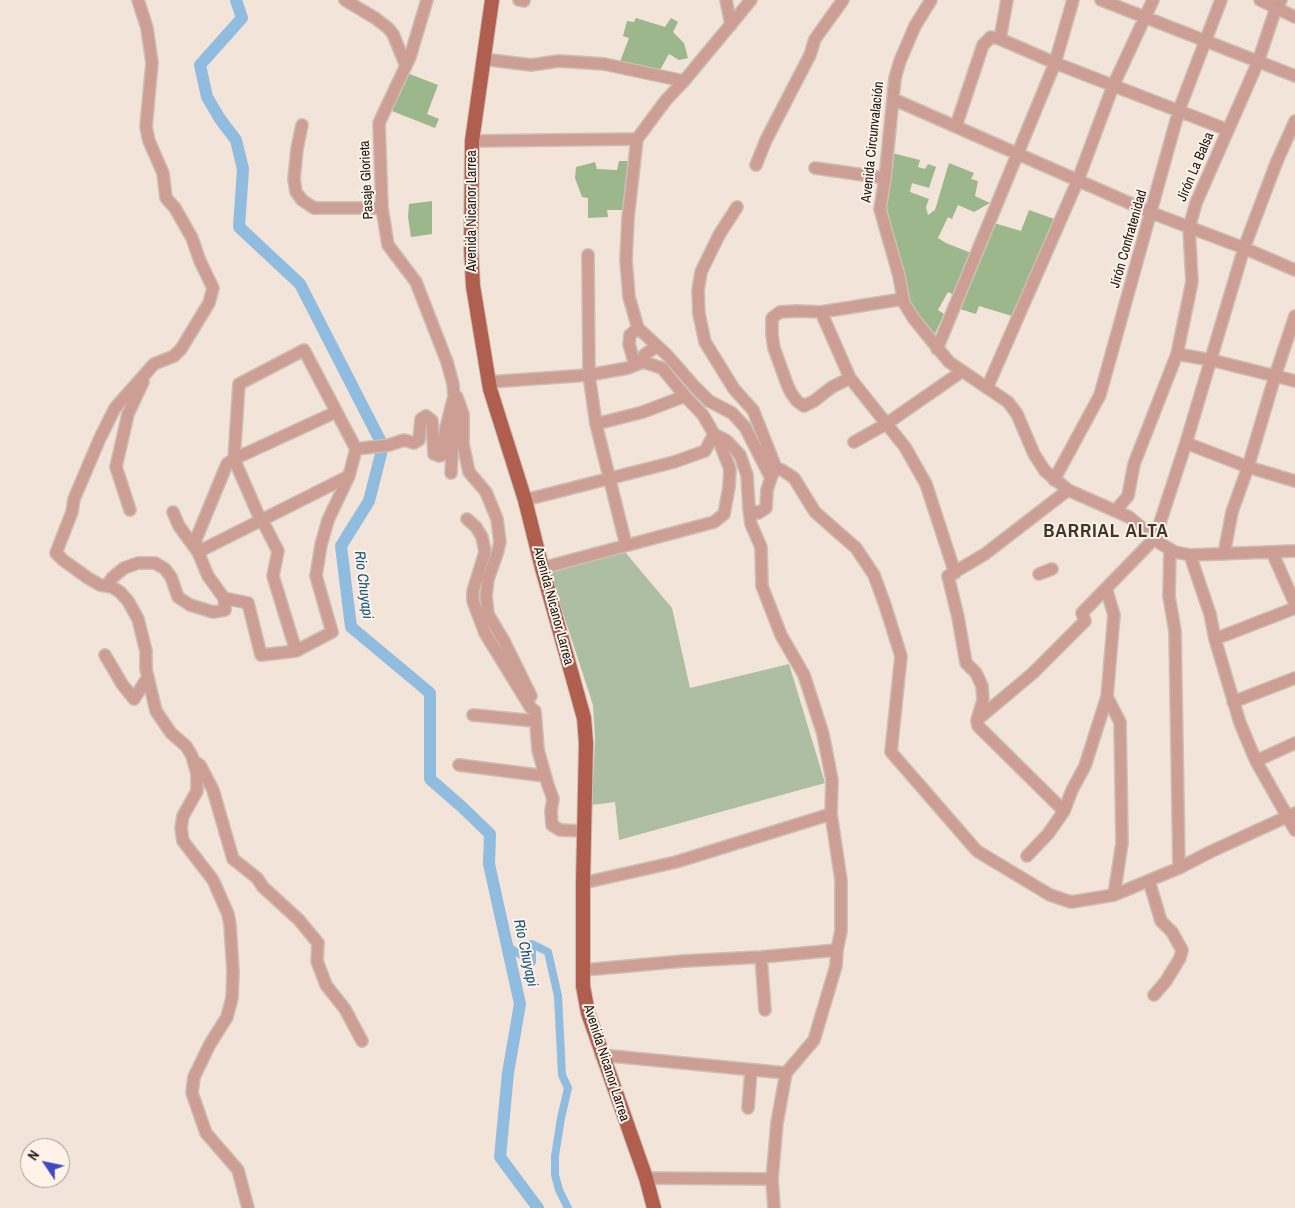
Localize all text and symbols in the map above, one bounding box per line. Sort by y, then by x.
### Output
street label: Avenida Circunvalación [858,81,888,203]
street label: Jirón La Balsa [1174,130,1218,204]
street label: Pasaje Glorieta [357,140,377,220]
street label: Avenida Nicanor Larrea [464,150,480,272]
street label: Jirón Confratenidad [1107,188,1151,290]
district label: BARRIAL ALTA [1042,521,1170,543]
street label: Avenida Nicanor Larrea [529,545,577,667]
water label: Rio Chuyapi [350,550,376,620]
water label: Rio Chuyapi [509,918,541,988]
street label: Avenida Nicanor Larrea [579,1003,633,1123]
north arrow [20,1138,70,1188]
text: N [24,1147,43,1164]

